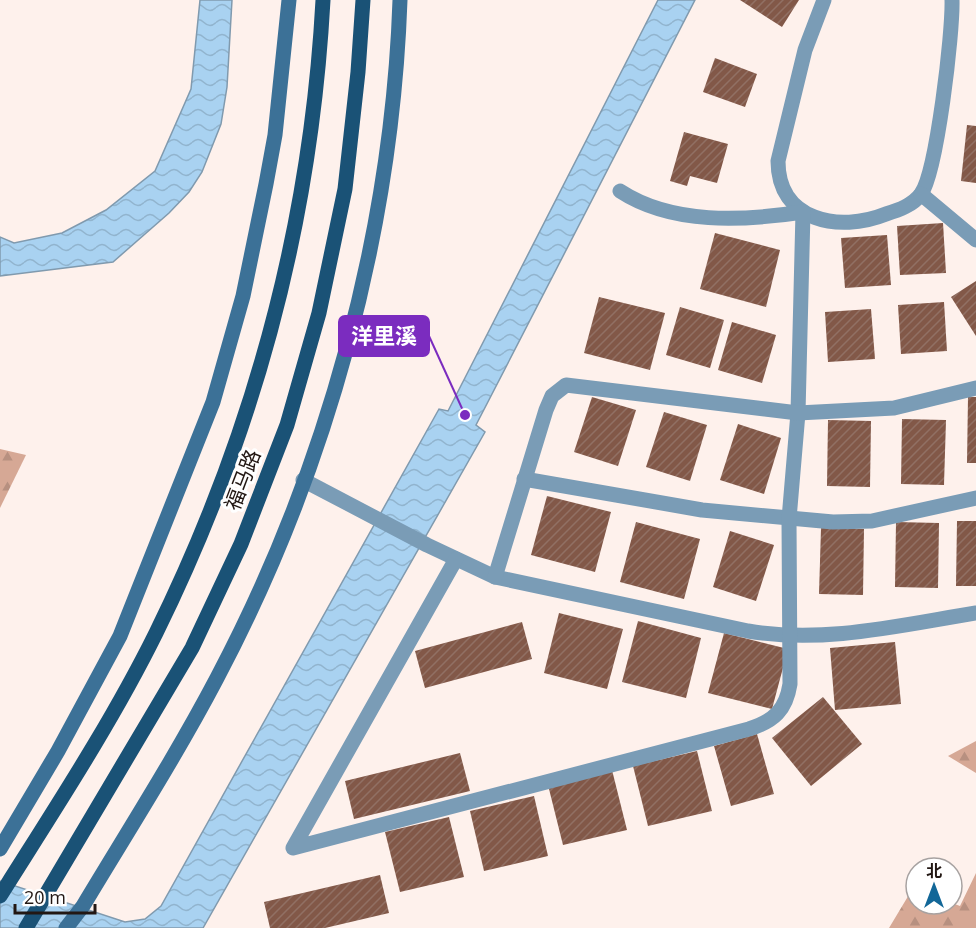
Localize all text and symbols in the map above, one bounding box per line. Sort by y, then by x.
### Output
callout: 洋里溪 [339,316,429,356]
text: 洋里溪 [351,320,417,350]
street label: 福马路 [218,445,266,514]
north arrow [904,856,964,916]
text: 北 [926,860,942,882]
scale bar [15,877,94,915]
text: 20 m [24,885,66,909]

